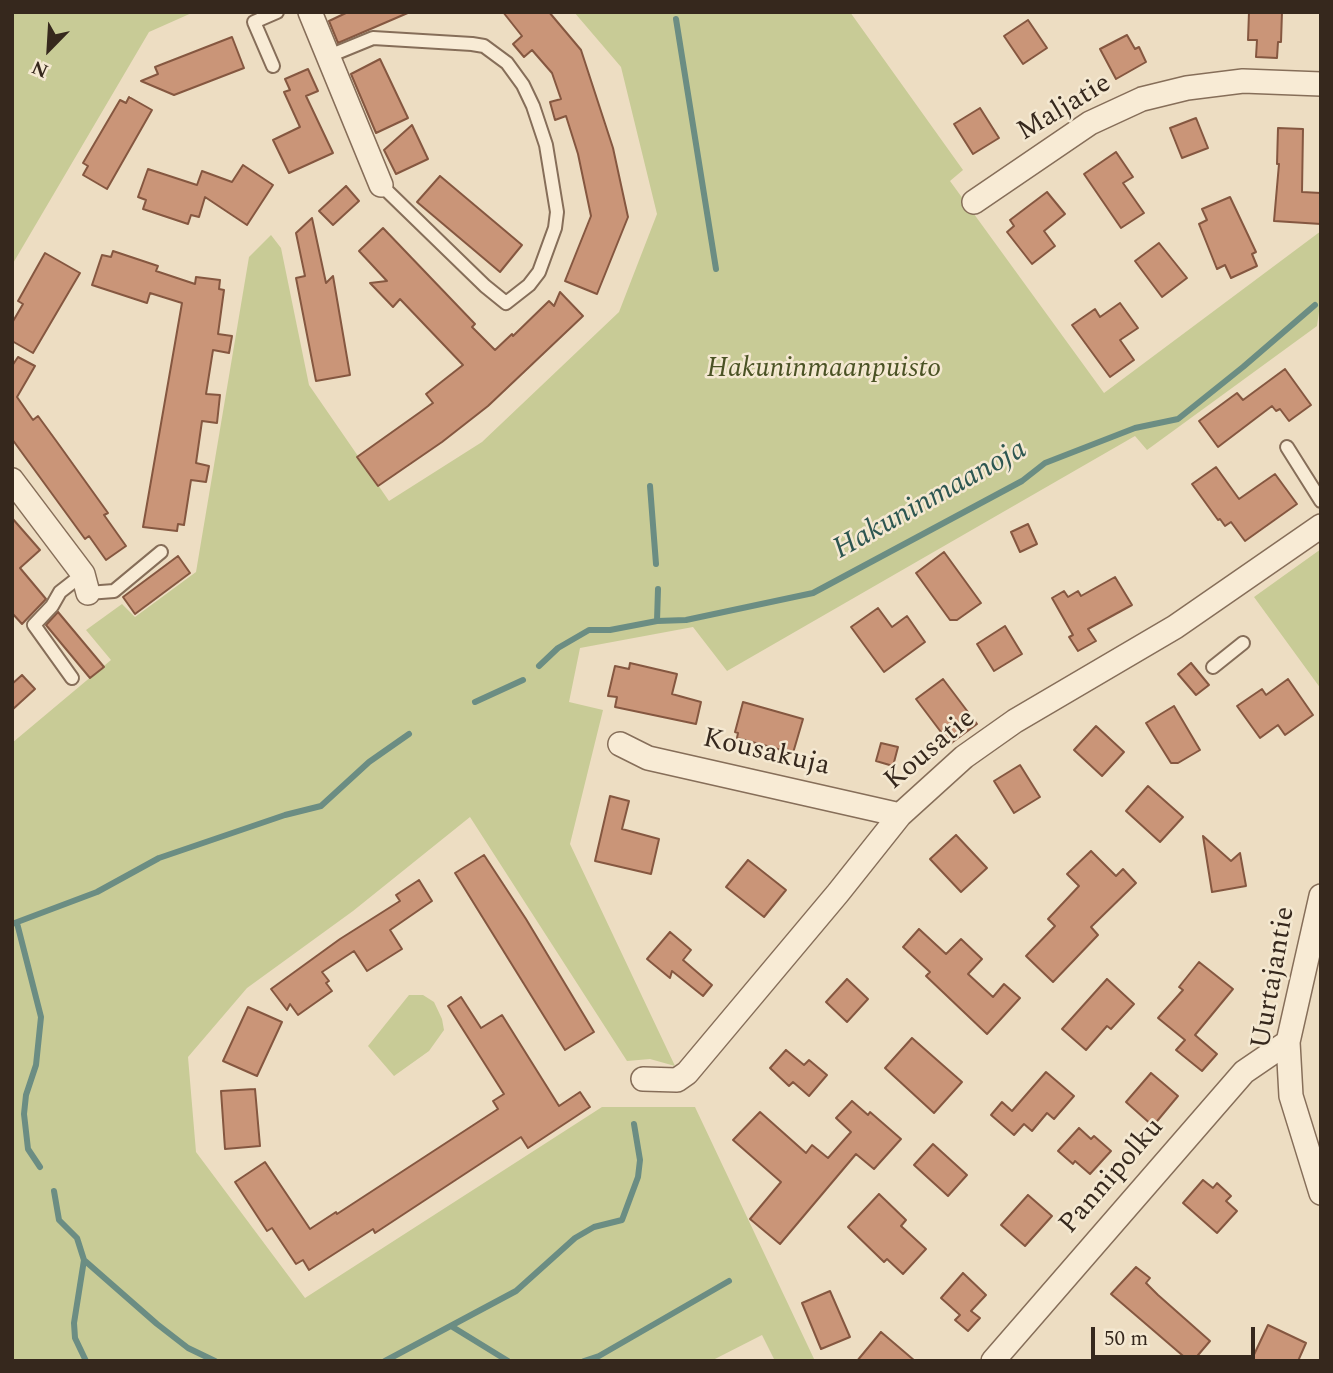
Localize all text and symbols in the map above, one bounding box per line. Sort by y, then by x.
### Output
north arrow [14,14,84,84]
text: N [27,52,53,85]
street label: Maljatie [1012,68,1118,150]
park label: Hakuninmaanpuisto [707,354,941,388]
water label: Hakuninmaanoja [828,433,1034,569]
street label: Kousatie [879,703,983,799]
street label: Kousakuja [699,723,833,785]
street label: Uurtajantie [1246,904,1304,1052]
street label: Pannipolku [1054,1112,1172,1242]
scale bar [1095,1314,1260,1358]
text: 50 m [1104,1323,1148,1355]

